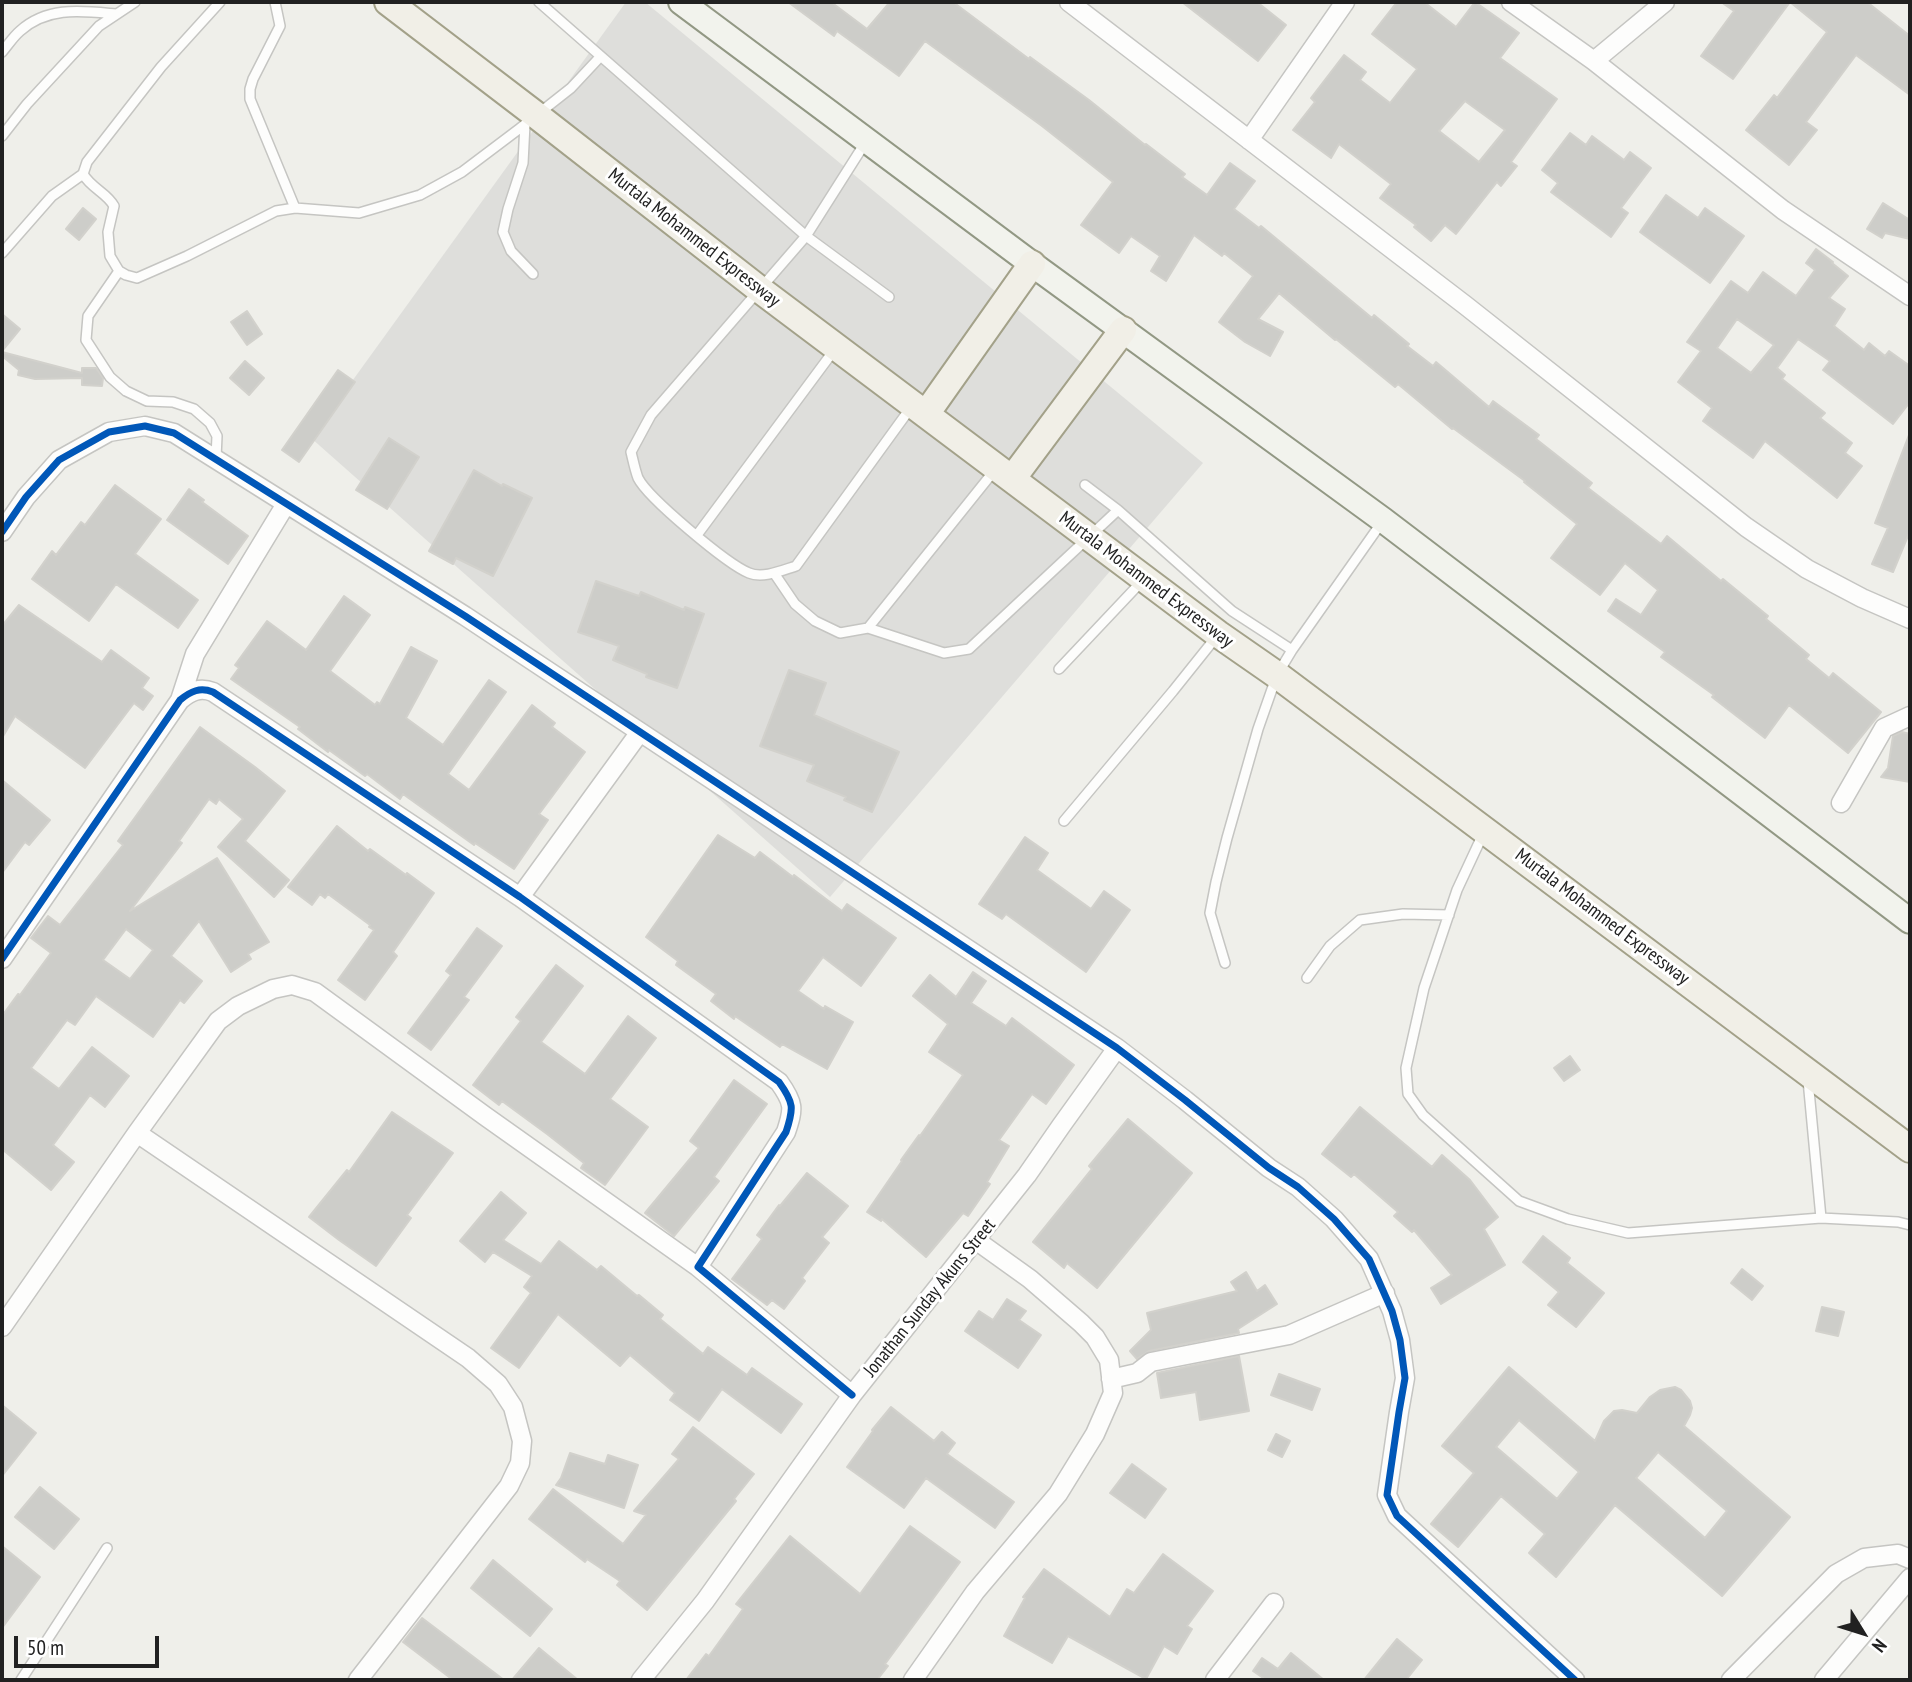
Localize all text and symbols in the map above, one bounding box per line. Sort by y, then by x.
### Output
street label: Murtala Mohammed Expressway [603,164,785,312]
street label: Murtala Mohammed Expressway [1054,507,1238,653]
street label: Murtala Mohammed Expressway [1510,844,1694,990]
street label: Jonathan Sunday Akuns Street [859,1214,1001,1382]
north arrow [1828,1598,1898,1668]
scale bar [18,1622,163,1666]
text: 50 m [27,1634,64,1661]
text: N [1867,1634,1892,1657]

